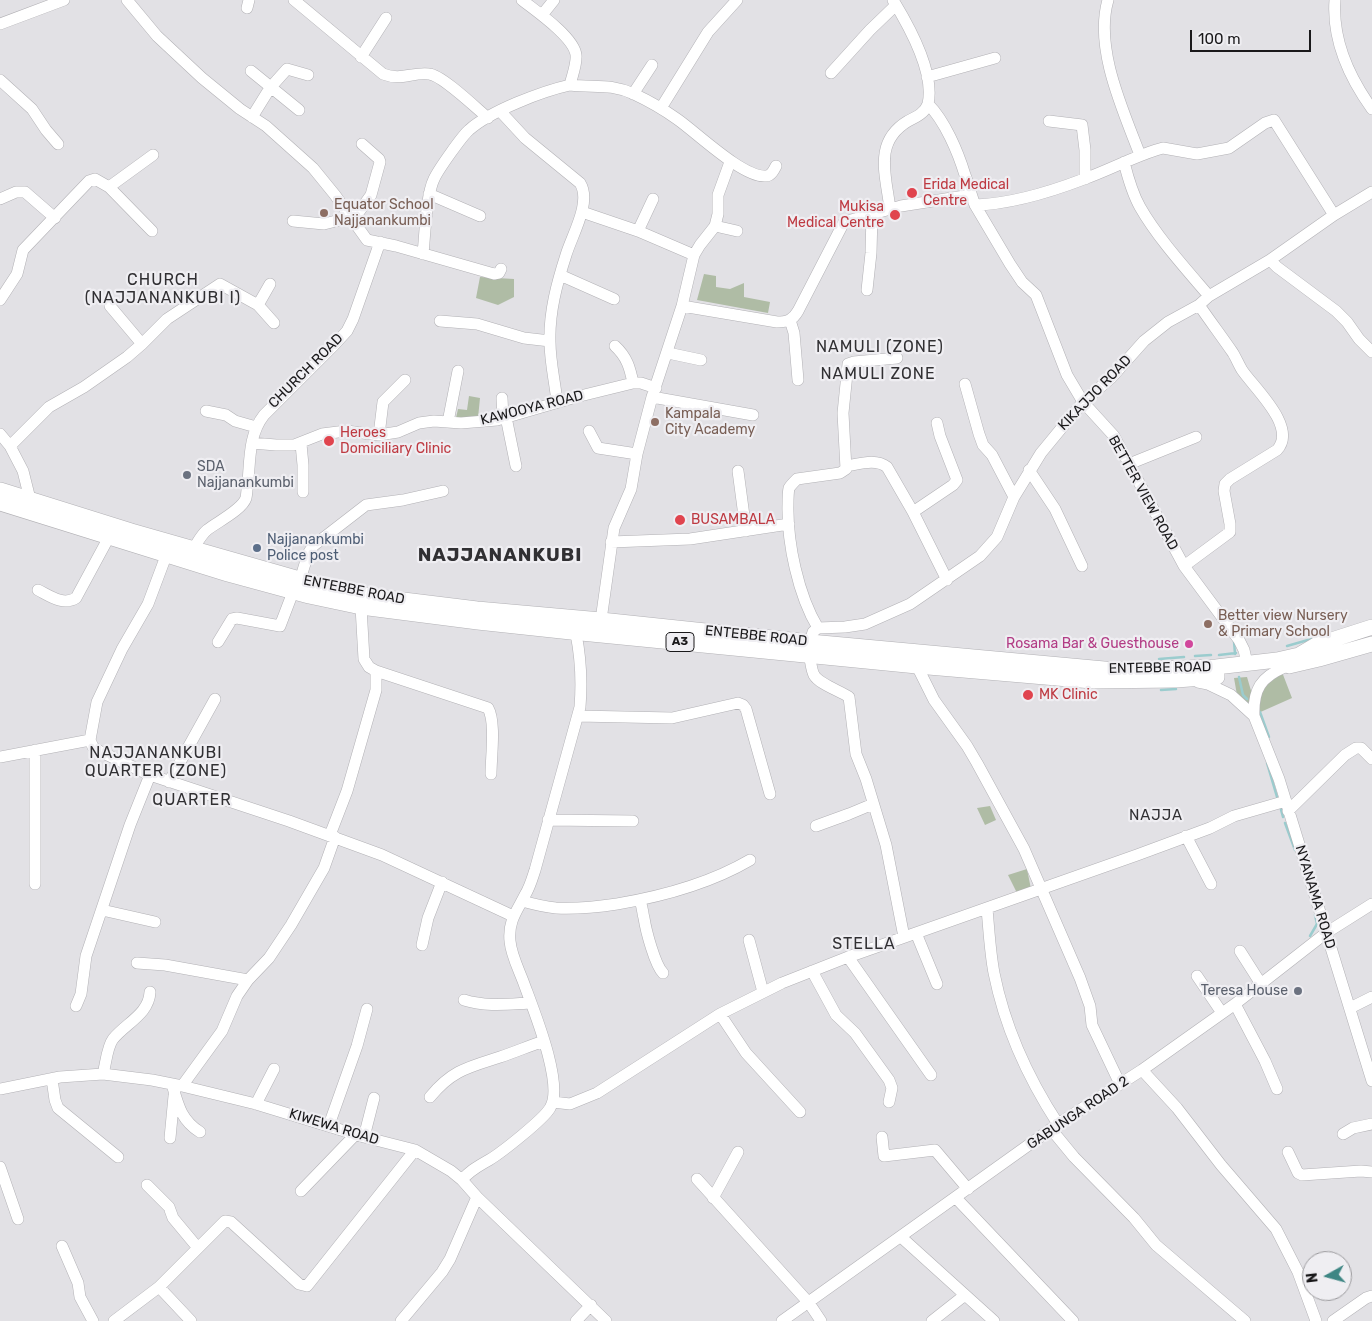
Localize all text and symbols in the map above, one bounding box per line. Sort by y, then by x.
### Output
scale bar [1192,20,1313,52]
text: 100 m [1198,30,1240,48]
place label: Erida Medical Centre [923,177,1009,210]
marker: Erida Medical Centre [905,186,919,200]
place label: Equator School Najjanankumbi [334,197,434,230]
place label: Mukisa Medical Centre [787,199,884,232]
marker: Equator School Najjanankumbi [318,207,330,219]
marker: Mukisa Medical Centre [888,208,902,222]
district label: CHURCH (NAJJANANKUBI I) [83,270,243,308]
street label: CHURCH ROAD [265,330,347,412]
district label: NAMULI (ZONE) [814,337,946,357]
street label: KIKAJJO ROAD [1055,352,1135,434]
district label: NAMULI ZONE [819,364,937,384]
street label: KAWOOYA ROAD [479,387,585,429]
place label: Kampala City Academy [665,406,755,438]
marker: Kampala City Academy [649,416,661,428]
place label: Heroes Domiciliary Clinic [340,425,451,458]
street label: BETTER VIEW ROAD [1104,433,1182,553]
marker: Heroes Domiciliary Clinic [322,434,336,448]
place label: SDA Najjanankumbi [197,459,294,492]
marker: SDA Najjanankumbi [181,469,193,481]
place label: BUSAMBALA [691,512,775,528]
marker: BUSAMBALA [673,513,687,527]
place label: Najjanankumbi Police post [267,532,364,564]
marker: Najjanankumbi Police post [251,542,263,554]
district label: NAJJANANKUBI [416,545,584,567]
street label: ENTEBBE ROAD [302,572,406,608]
place label: Better view Nursery & Primary School [1218,608,1348,640]
marker: Better view Nursery & Primary School [1202,618,1214,630]
street label: ENTEBBE ROAD [704,622,808,650]
road number: A3 [666,632,694,652]
place label: Rosama Bar & Guesthouse [1006,636,1179,652]
marker: Rosama Bar & Guesthouse [1183,638,1195,650]
street label: ENTEBBE ROAD [1108,659,1212,677]
place label: MK Clinic [1039,687,1098,703]
marker: MK Clinic [1021,688,1035,702]
district label: NAJJANANKUBI QUARTER (ZONE) [83,743,229,781]
district label: QUARTER [151,790,233,810]
district label: NAJJA [1128,807,1184,825]
street label: NYANAMA ROAD [1291,843,1339,951]
district label: STELLA [831,934,897,954]
place label: Teresa House [1201,983,1288,999]
marker: Teresa House [1292,985,1304,997]
street label: GABUNGA ROAD 2 [1024,1073,1132,1153]
street label: KIWEWA ROAD [287,1105,381,1149]
north arrow [1302,1251,1352,1301]
text: N [1304,1272,1322,1284]

